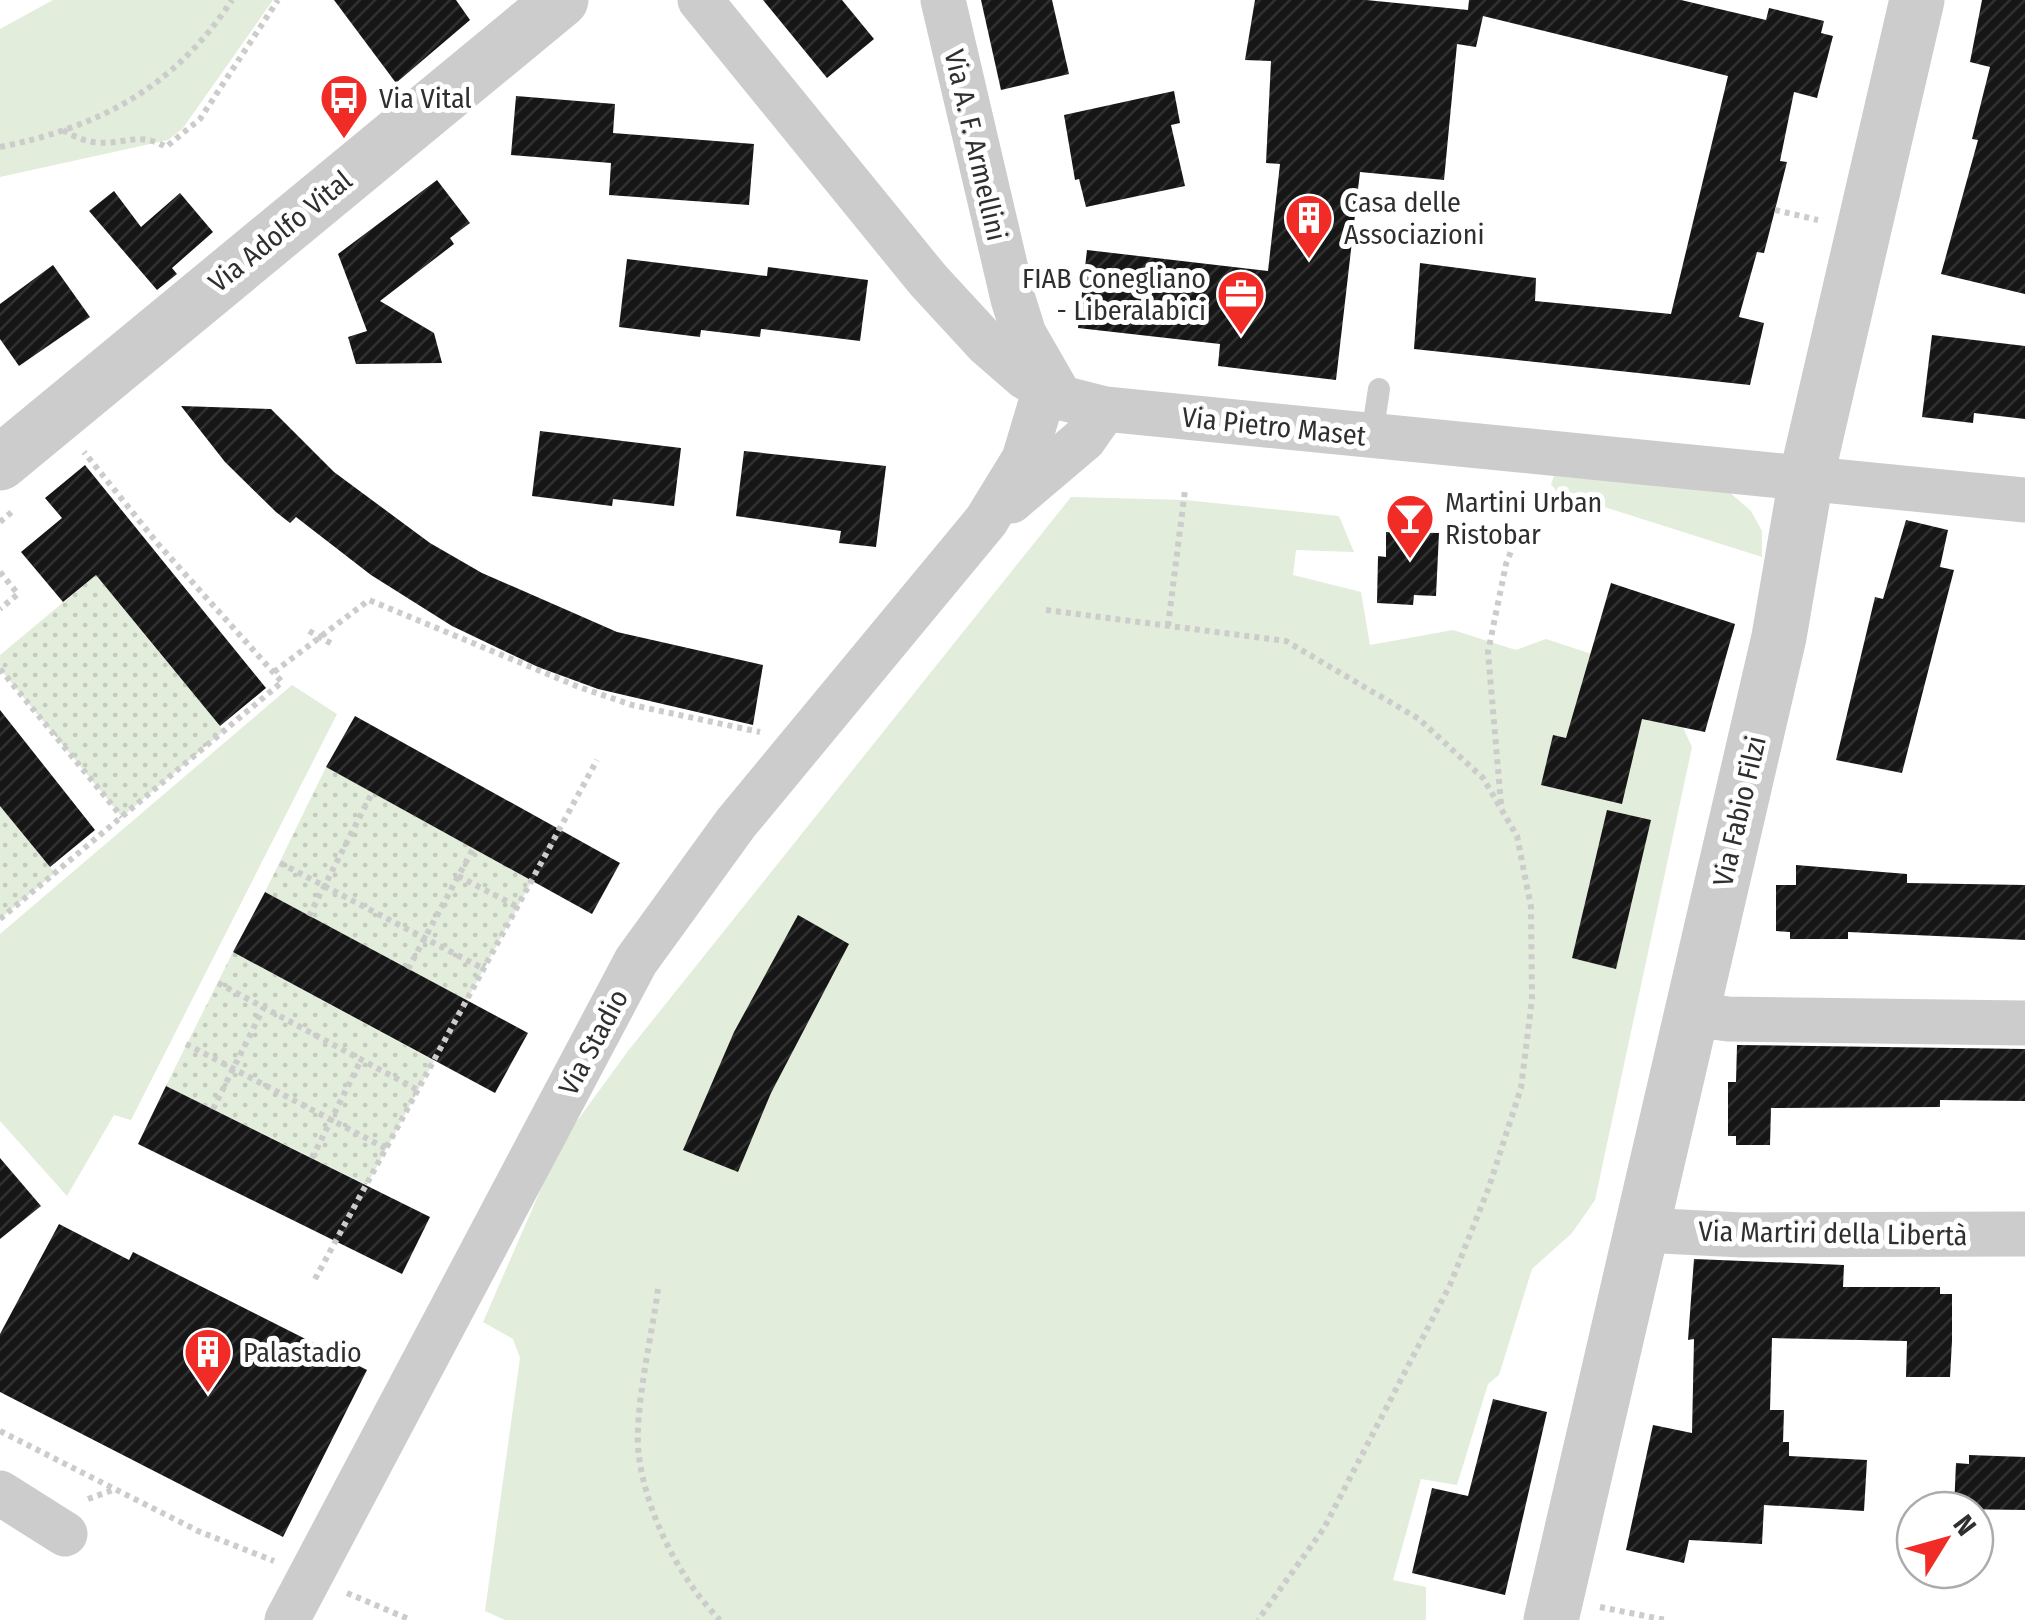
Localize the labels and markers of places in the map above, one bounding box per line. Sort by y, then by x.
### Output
bus stop icon: Via Vital [318,72,370,140]
place label: Via Vital [379,82,472,115]
place label: Casa delle Associazioni [1344,186,1485,251]
building icon: Casa delle Associazioni [1283,192,1335,260]
place label: FIAB Conegliano - Liberalabici [1022,262,1206,327]
office icon: FIAB Conegliano - Liberalabici [1215,268,1267,336]
place label: Martini Urban Ristobar [1445,486,1602,551]
bar icon: Martini Urban Ristobar [1384,492,1436,560]
building icon: Palastadio [182,1326,234,1394]
place label: Palastadio [243,1336,362,1369]

